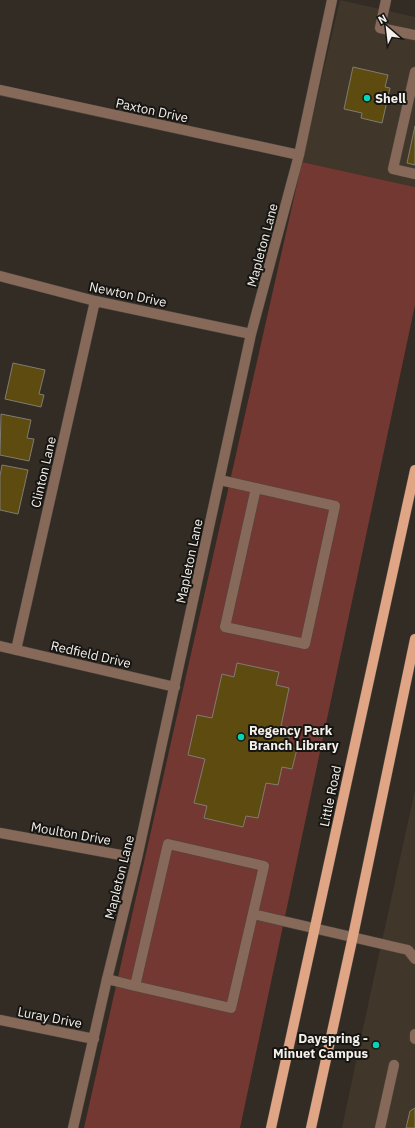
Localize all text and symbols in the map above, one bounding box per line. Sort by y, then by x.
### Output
north arrow [367,8,407,48]
text: N [376,11,389,27]
place label: Shell [375,90,406,107]
marker: Shell [362,93,372,103]
street label: Paxton Drive [114,95,190,126]
street label: Mapleton Lane [243,201,282,289]
street label: Newton Drive [88,278,168,311]
street label: Clinton Lane [27,435,60,509]
street label: Mapleton Lane [172,517,207,605]
street label: Redfield Drive [49,637,133,672]
place label: Regency Park Branch Library [249,722,339,754]
marker: Regency Park Branch Library [236,732,246,742]
street label: Little Road [316,764,345,828]
street label: Moulton Drive [29,818,112,849]
street label: Mapleton Lane [101,833,138,921]
street label: Luray Drive [16,1003,83,1032]
place label: Dayspring - Minuet Campus [273,1030,368,1062]
marker: Dayspring - Minuet Campus [371,1040,381,1050]

